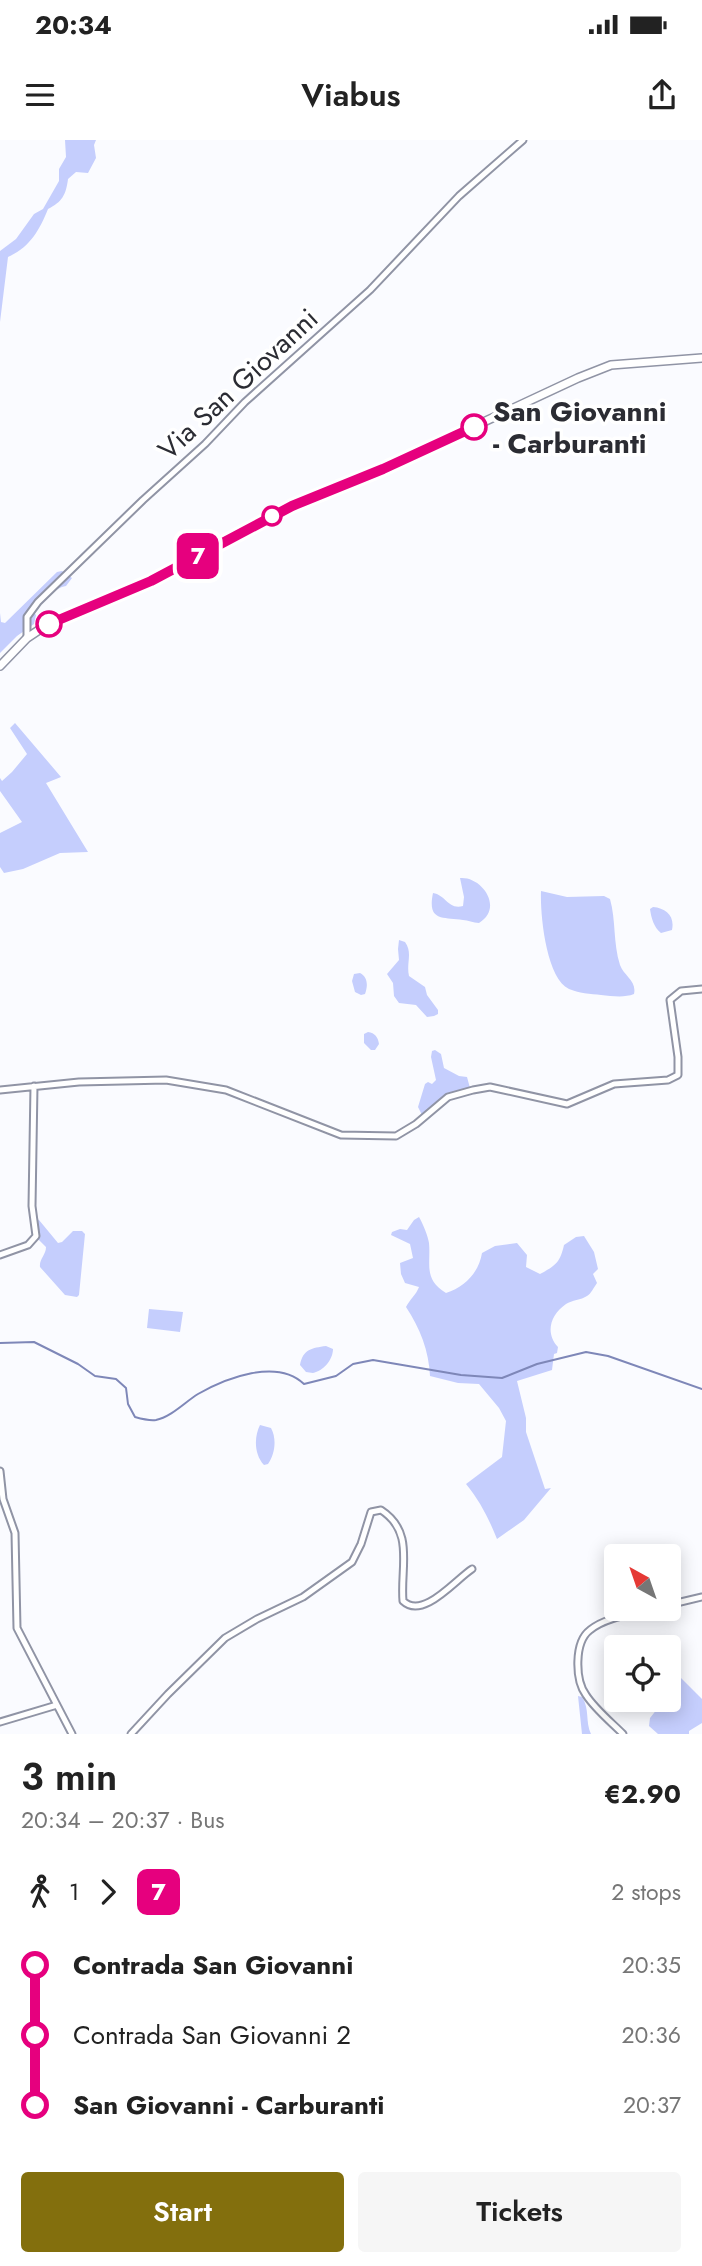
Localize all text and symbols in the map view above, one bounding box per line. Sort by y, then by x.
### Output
text: 20:34 [35,6,112,44]
text: Viabus [301,72,401,118]
icon: menu [21,76,59,114]
icon: share [643,76,681,114]
street label: Via San Giovanni [149,299,327,469]
place label: San Giovanni - Carburanti [493,391,667,464]
marker: San Giovanni - Carburanti [461,414,487,440]
unlabelled marker [262,506,282,526]
line badge: 7 [175,533,221,579]
text: 7 [191,538,205,573]
unlabelled marker [36,611,62,637]
north arrow [604,1544,681,1620]
map controls [604,1544,681,1712]
button: locate [604,1635,681,1712]
text: 3 min [21,1749,117,1804]
text: €2.90 [604,1775,681,1813]
text: 20:34 – 20:37 · Bus [21,1803,225,1837]
icon: walk [21,1873,59,1911]
icon: forward [89,1873,127,1911]
text: 7 [151,1874,166,1909]
text: 1 [69,1875,79,1909]
text: 2 stops [611,1875,681,1909]
text: Contrada San Giovanni [73,1946,353,1984]
text: 20:35 [622,1948,681,1982]
text: Contrada San Giovanni 2 [73,2016,351,2054]
text: 20:36 [621,2018,681,2052]
text: San Giovanni - Carburanti [73,2086,384,2124]
text: 20:37 [623,2088,681,2122]
button: Start [21,2172,344,2252]
button: Tickets [358,2172,681,2252]

